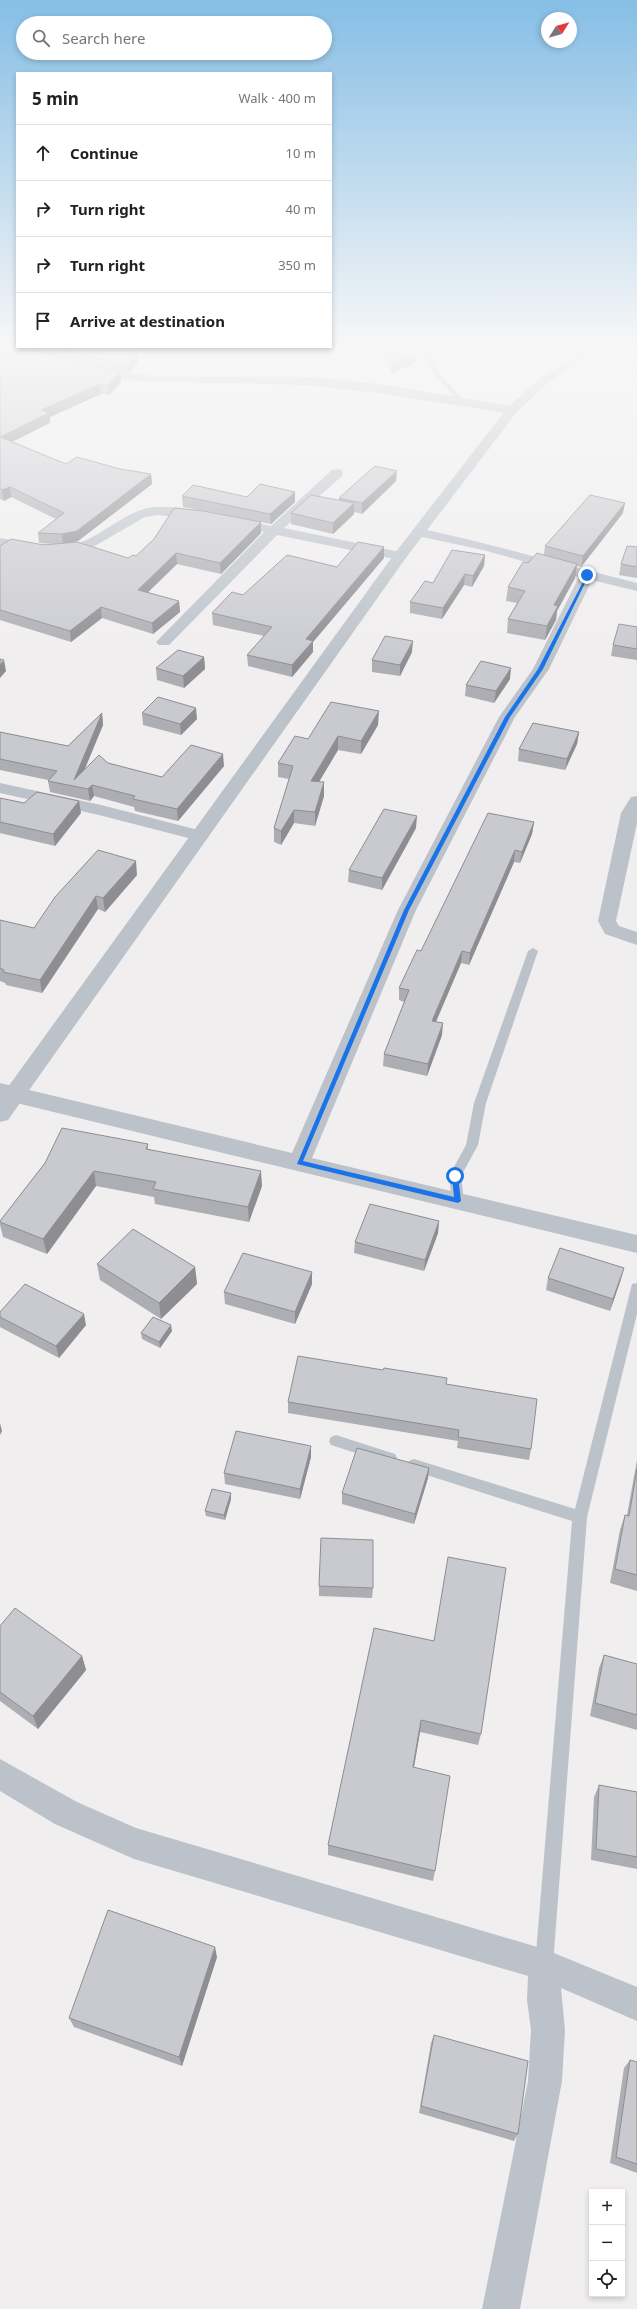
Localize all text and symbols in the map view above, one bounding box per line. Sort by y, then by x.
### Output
north arrow [541,12,577,48]
search box [16,16,332,60]
icon: search [30,27,52,49]
text: Search here [62,28,145,48]
text: 5 min [32,87,79,110]
text: Walk · 400 m [238,89,316,107]
icon: ahead [32,142,54,164]
text: Continue [70,143,138,163]
text: 10 m [286,144,316,162]
icon: right [32,198,54,220]
text: Turn right [70,199,145,219]
text: 40 m [286,200,316,218]
icon: right [32,254,54,276]
text: Turn right [70,255,145,275]
text: 350 m [278,256,316,274]
icon: arrive [32,310,54,332]
text: Arrive at destination [70,311,225,331]
route end [578,566,596,584]
route start [446,1167,464,1185]
map controls [589,2189,625,2297]
button: + [589,2189,625,2225]
button: − [589,2225,625,2261]
button: locate [589,2261,625,2297]

